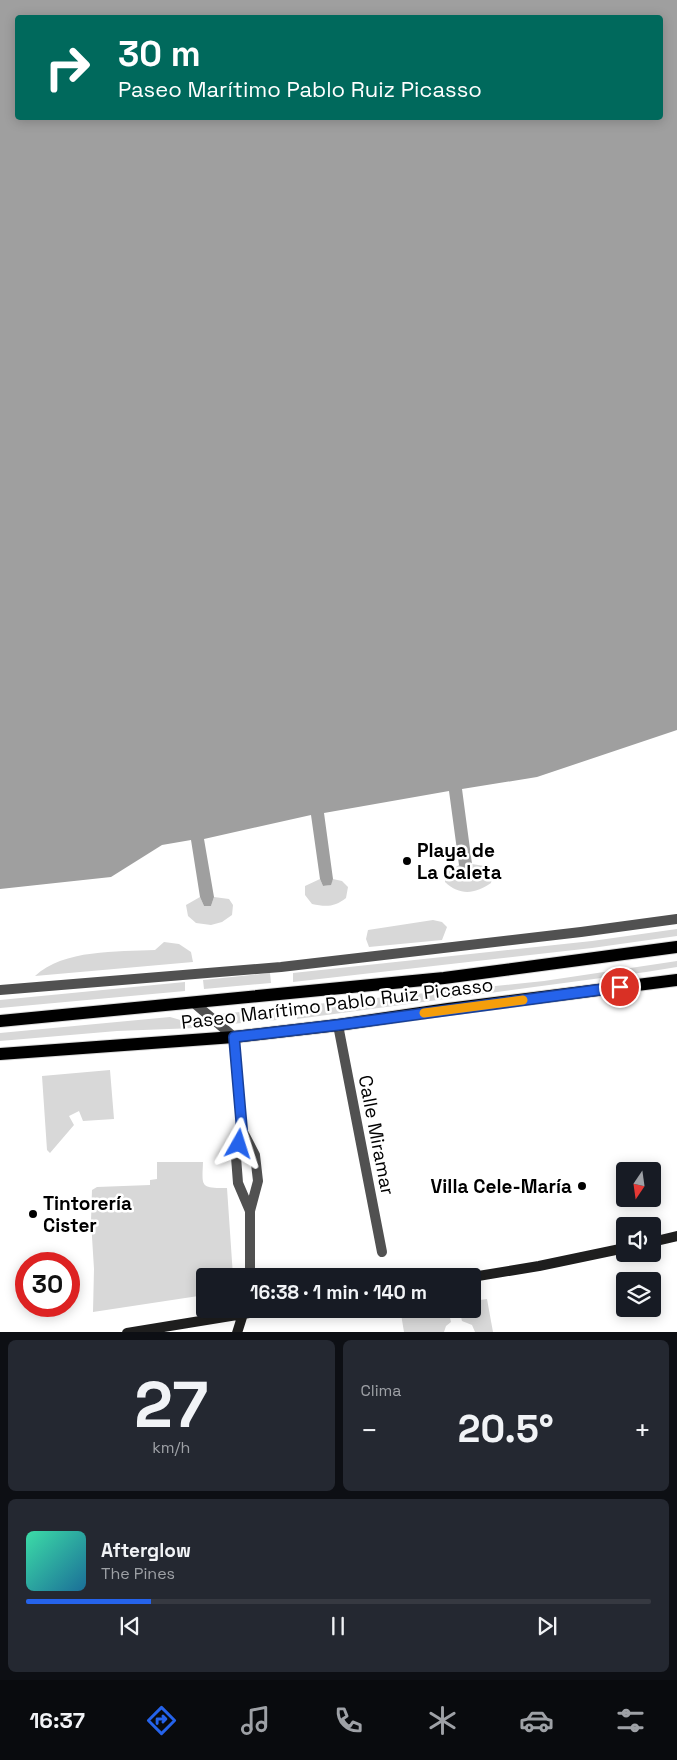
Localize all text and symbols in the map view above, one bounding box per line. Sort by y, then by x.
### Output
text: 30 m [118,32,201,76]
icon: right [35,35,100,100]
text: Paseo Marítimo Pablo Ruiz Picasso [118,75,482,103]
place label: Playa de La Caleta [417,838,502,885]
marker: Playa de La Caleta [401,855,413,867]
pin [599,966,641,1008]
street label: Paseo Marítimo Pablo Ruiz Picasso [180,972,495,1035]
icon: arrive [606,973,634,1001]
street label: Calle Miramar [353,1073,400,1197]
position arrow [212,1117,264,1169]
north arrow [616,1162,661,1208]
map controls [616,1162,661,1317]
place label: Villa Cele-María [431,1174,572,1199]
marker: Villa Cele-María [576,1180,588,1192]
place label: Tintorería Cister [43,1191,132,1238]
marker: Tintorería Cister [27,1208,39,1220]
button: sound [616,1217,661,1262]
speed limit sign: 30 [15,1252,80,1317]
button: layers [616,1272,661,1317]
text: 16:38 · 1 min · 140 m [250,1280,427,1305]
text: 27 [134,1363,208,1446]
text: Clima [361,1380,402,1401]
text: 20.5° [458,1405,554,1453]
text: − [361,1412,378,1448]
text: + [634,1412,651,1448]
text: km/h [152,1437,190,1458]
text: Afterglow [101,1538,191,1563]
text: The Pines [101,1563,175,1584]
icon: previous [116,1612,144,1640]
icon: pause [324,1612,352,1640]
icon: next [533,1612,561,1640]
icon: directions [144,1703,179,1738]
icon: music [238,1703,273,1738]
icon: phone [331,1703,366,1738]
icon: climate [425,1703,460,1738]
icon: car [519,1703,554,1738]
icon: filters [613,1703,648,1738]
text: 16:37 [29,1706,85,1734]

